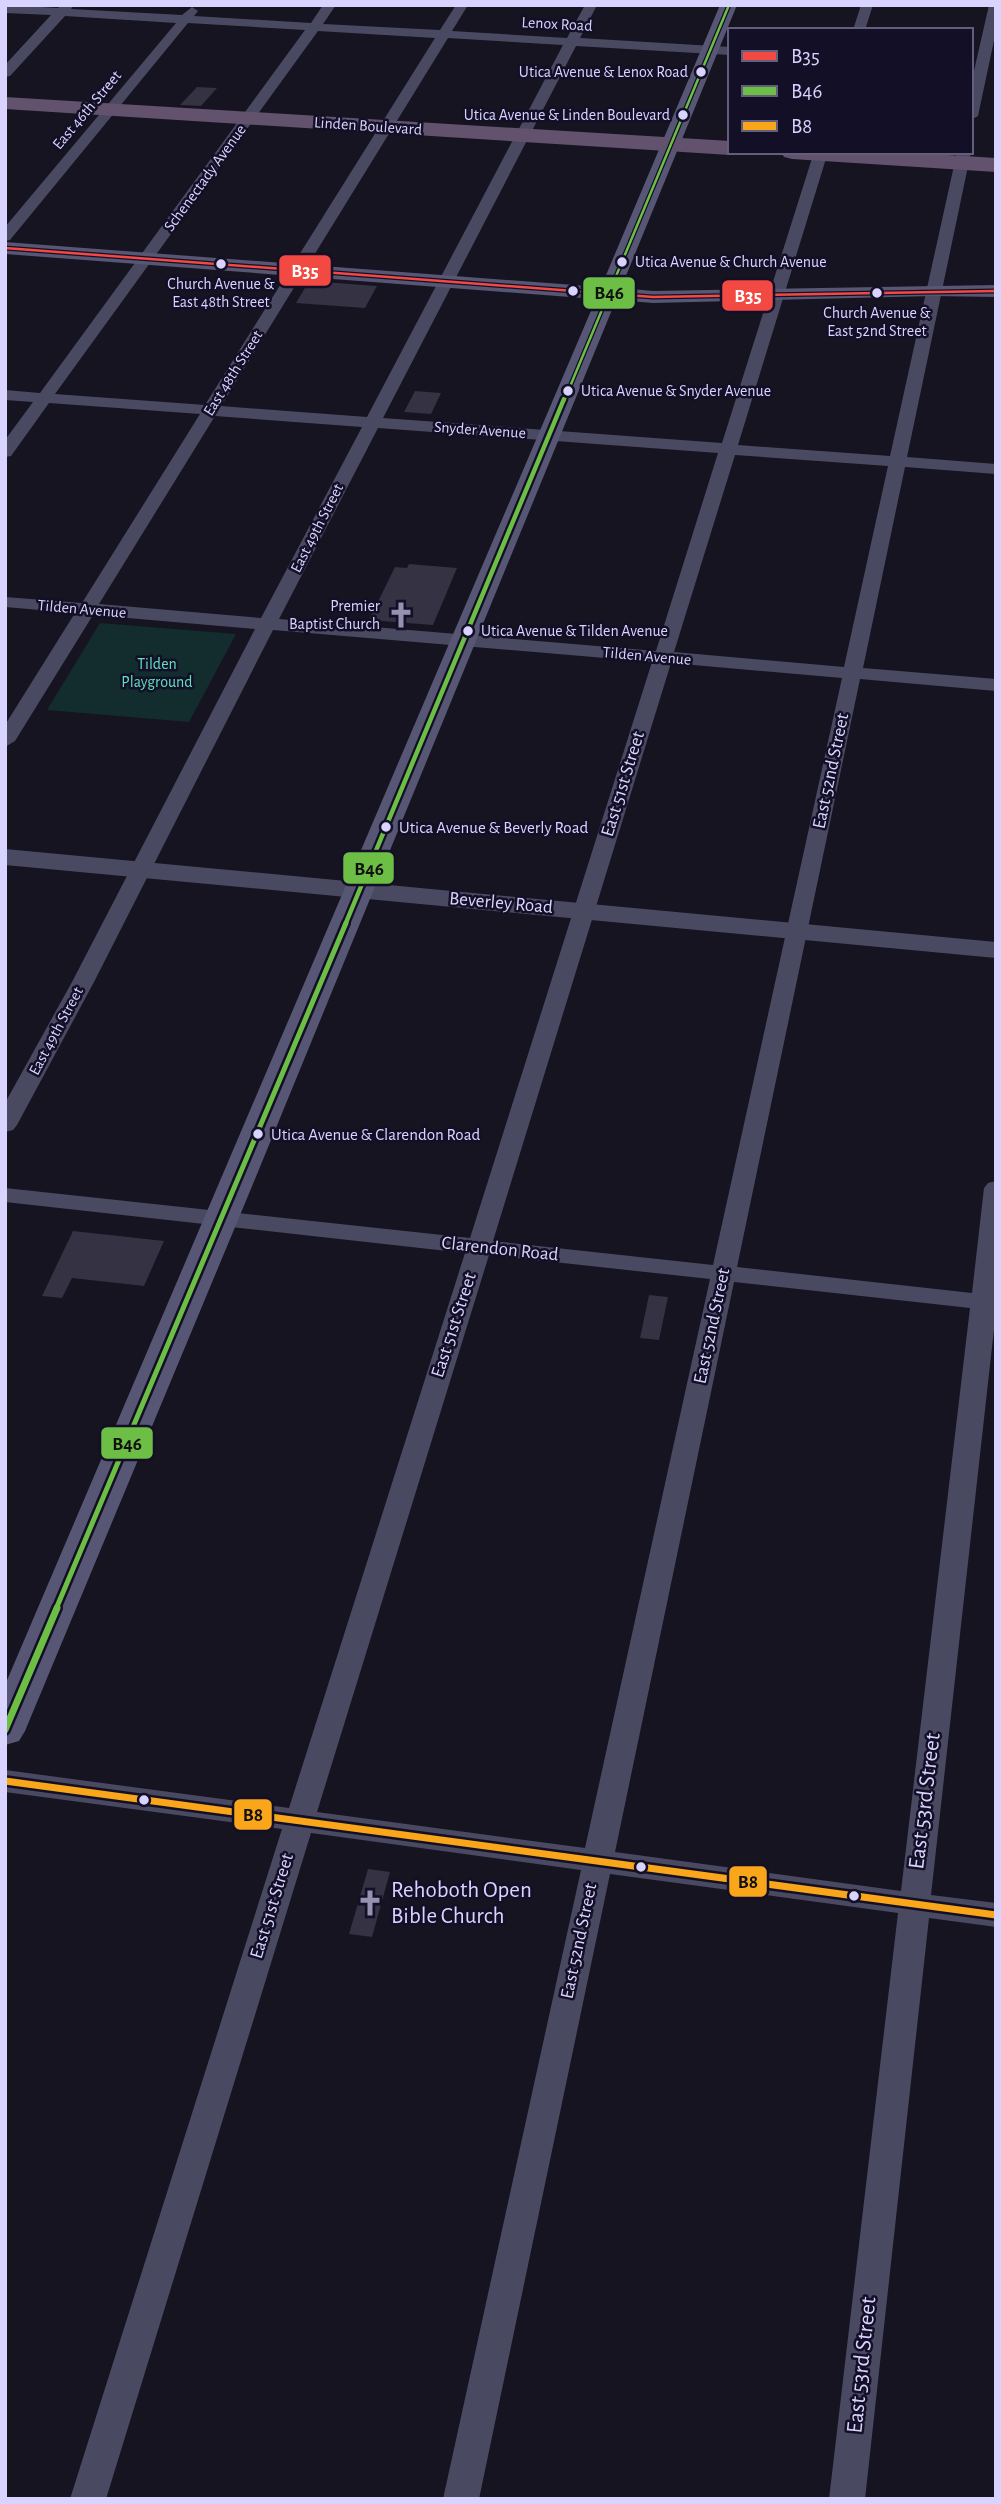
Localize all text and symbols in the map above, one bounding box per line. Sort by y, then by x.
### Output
street label: Lenox Road [521,14,593,34]
legend [728,28,973,154]
text: B35 [791,46,820,67]
place label: Utica Avenue & Lenox Road [519,64,688,80]
marker: Utica Avenue & Lenox Road [694,65,708,79]
street label: East 46th Street [50,68,124,152]
text: B46 [791,81,822,102]
place label: Utica Avenue & Linden Boulevard [464,107,670,123]
marker: Utica Avenue & Linden Boulevard [676,108,690,122]
street label: Linden Boulevard [313,114,423,138]
text: B8 [791,116,812,137]
street label: Schenectady Avenue [161,122,250,235]
line badge: B35 [278,254,332,287]
place label: Utica Avenue & Church Avenue [635,254,827,270]
marker: Utica Avenue & Church Avenue [615,255,629,269]
marker: Church Avenue & East 48th Street [214,257,228,271]
text: B35 [291,262,319,281]
place label: Church Avenue & East 48th Street [167,276,275,310]
line badge: B46 [582,276,636,310]
line badge: B35 [721,279,774,312]
unlabelled marker [566,284,580,298]
text: B46 [594,284,624,303]
marker: Church Avenue & East 52nd Street [870,286,884,300]
text: B35 [734,287,762,306]
place label: Church Avenue & East 52nd Street [823,305,931,339]
street label: East 48th Street [200,327,266,419]
place label: Utica Avenue & Snyder Avenue [581,383,771,400]
marker: Utica Avenue & Snyder Avenue [561,384,575,398]
street label: Snyder Avenue [433,419,526,442]
street label: East 49th Street [288,481,346,575]
street label: Tilden Avenue [37,597,127,621]
place label: Premier Baptist Church [289,598,381,632]
church icon: Premier Baptist Church [386,600,416,630]
place label: Utica Avenue & Tilden Avenue [481,623,668,639]
marker: Utica Avenue & Tilden Avenue [461,624,475,638]
street label: Tilden Avenue [602,644,692,668]
park label: Tilden Playground [121,656,193,691]
street label: East 52nd Street [809,711,853,831]
street label: East 51st Street [598,729,648,839]
place label: Utica Avenue & Beverly Road [399,819,589,837]
marker: Utica Avenue & Beverly Road [379,820,393,834]
line badge: B46 [342,851,395,885]
text: B46 [354,860,384,879]
street label: Beverley Road [448,889,554,917]
street label: East 49th Street [26,984,86,1078]
place label: Utica Avenue & Clarendon Road [271,1126,481,1143]
marker: Utica Avenue & Clarendon Road [251,1127,265,1141]
street label: Clarendon Road [441,1233,560,1265]
street label: East 52nd Street [690,1266,734,1386]
street label: East 51st Street [428,1270,480,1380]
line badge: B46 [100,1426,154,1460]
text: B46 [112,1435,142,1454]
street label: East 53rd Street [905,1731,945,1871]
unlabelled marker [137,1793,151,1807]
line badge: B8 [233,1798,273,1831]
text: B8 [243,1806,263,1825]
street label: East 51st Street [247,1851,297,1961]
unlabelled marker [634,1860,648,1874]
line badge: B8 [728,1865,768,1898]
text: B8 [738,1873,758,1892]
place label: Rehoboth Open Bible Church [391,1879,532,1928]
street label: East 52nd Street [557,1881,601,2001]
church icon: Rehoboth Open Bible Church [355,1888,385,1918]
unlabelled marker [847,1889,861,1903]
street label: East 53rd Street [843,2295,881,2434]

